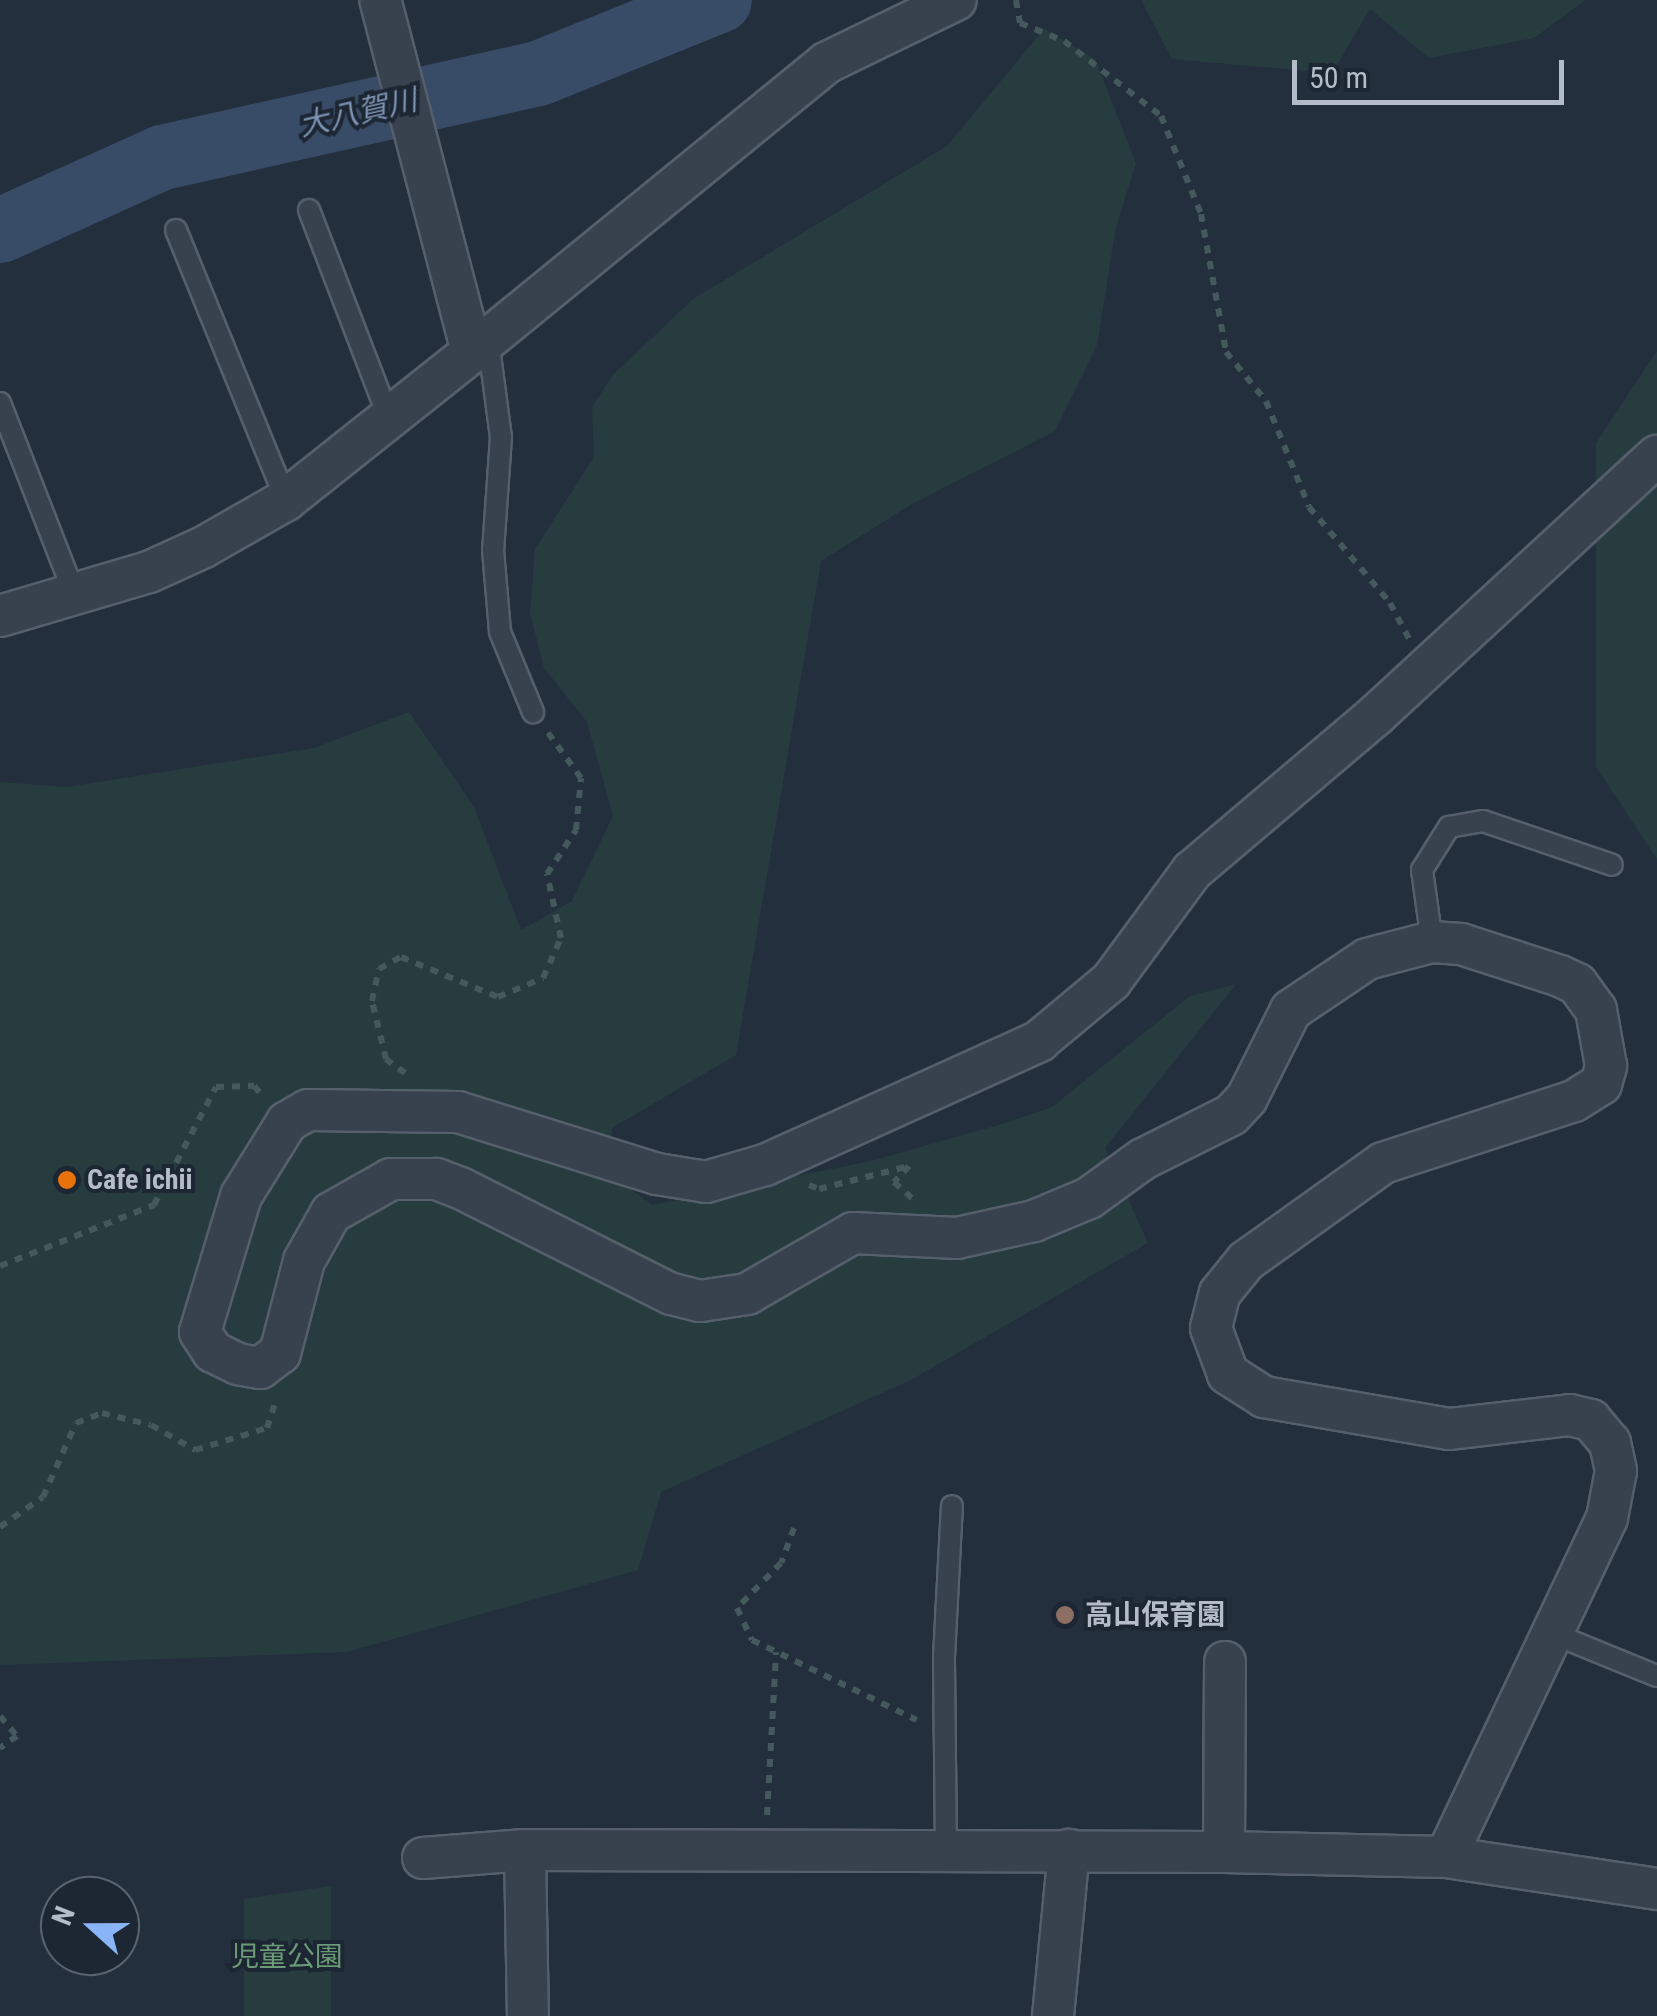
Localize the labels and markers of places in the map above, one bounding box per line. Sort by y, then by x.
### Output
place label: Cafe ichii [87,1163,193,1197]
marker: Cafe ichii [56,1169,78,1191]
place label: 高山保育園 [1085,1598,1225,1632]
marker: 高山保育園 [1054,1604,1076,1626]

